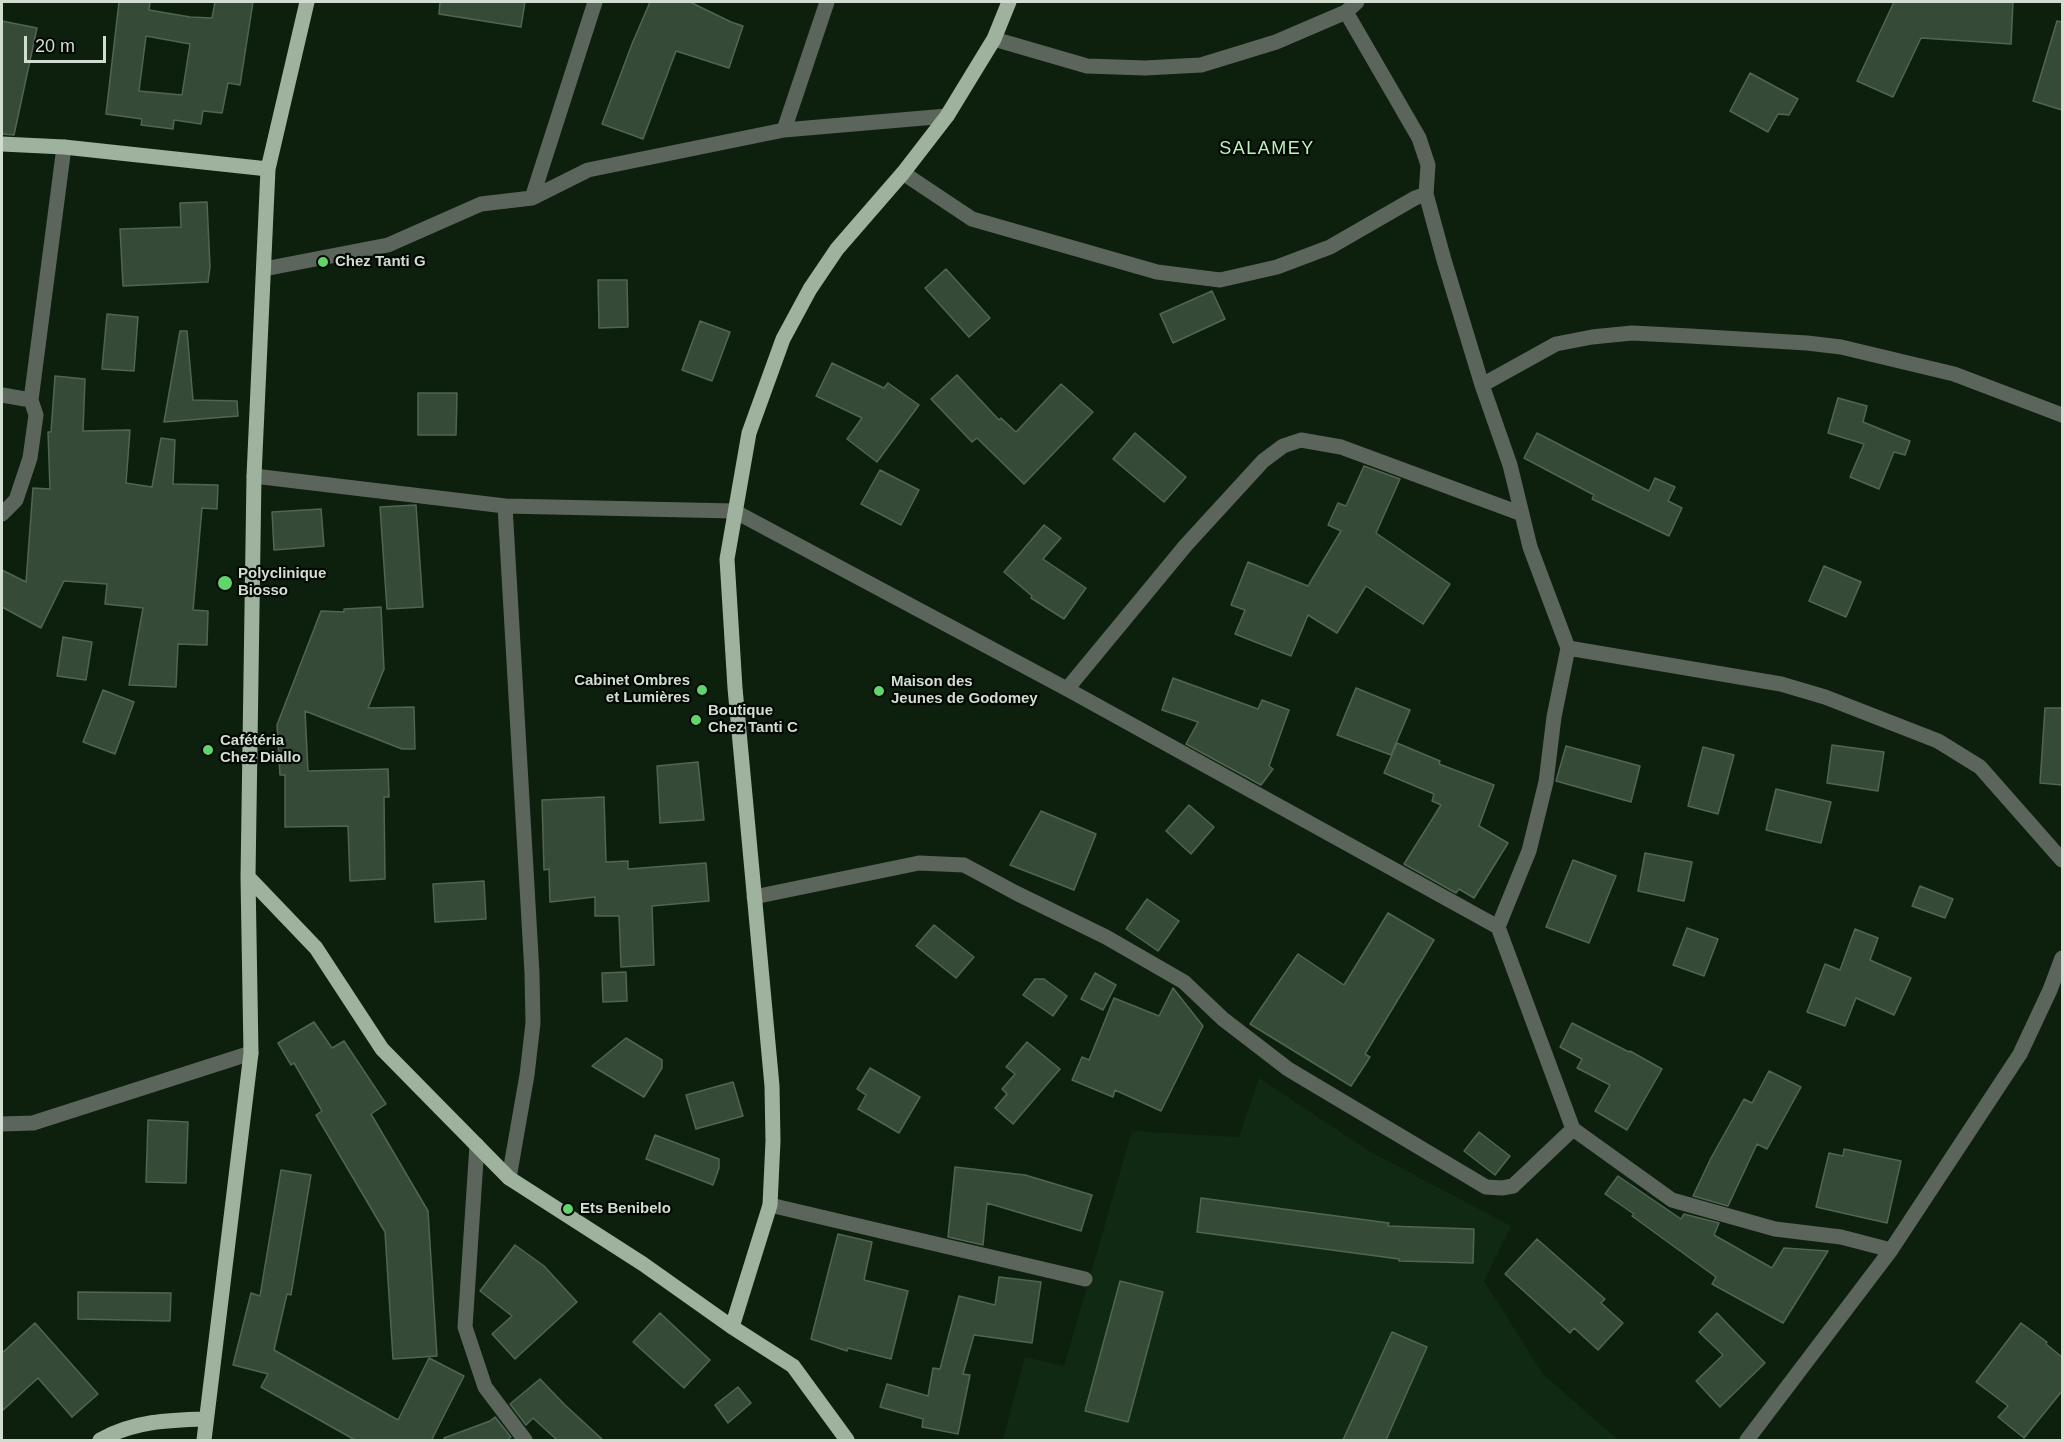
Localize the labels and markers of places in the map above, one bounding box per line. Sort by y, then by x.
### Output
place label: Chez Tanti G [335,253,426,271]
marker: Chez Tanti G [316,255,330,269]
place label: Polyclinique Biosso [238,565,326,600]
marker: Polyclinique Biosso [216,574,234,592]
place label: Cabinet Ombres et Lumières [574,672,690,707]
place label: Maison des Jeunes de Godomey [891,673,1038,708]
marker: Cabinet Ombres et Lumières [695,683,709,697]
marker: Maison des Jeunes de Godomey [872,684,886,698]
place label: Boutique Chez Tanti C [708,702,798,737]
marker: Boutique Chez Tanti C [689,713,703,727]
place label: Cafétéria Chez Diallo [220,732,301,767]
marker: Cafétéria Chez Diallo [201,743,215,757]
place label: Ets Benibelo [580,1200,671,1218]
marker: Ets Benibelo [561,1202,575,1216]

